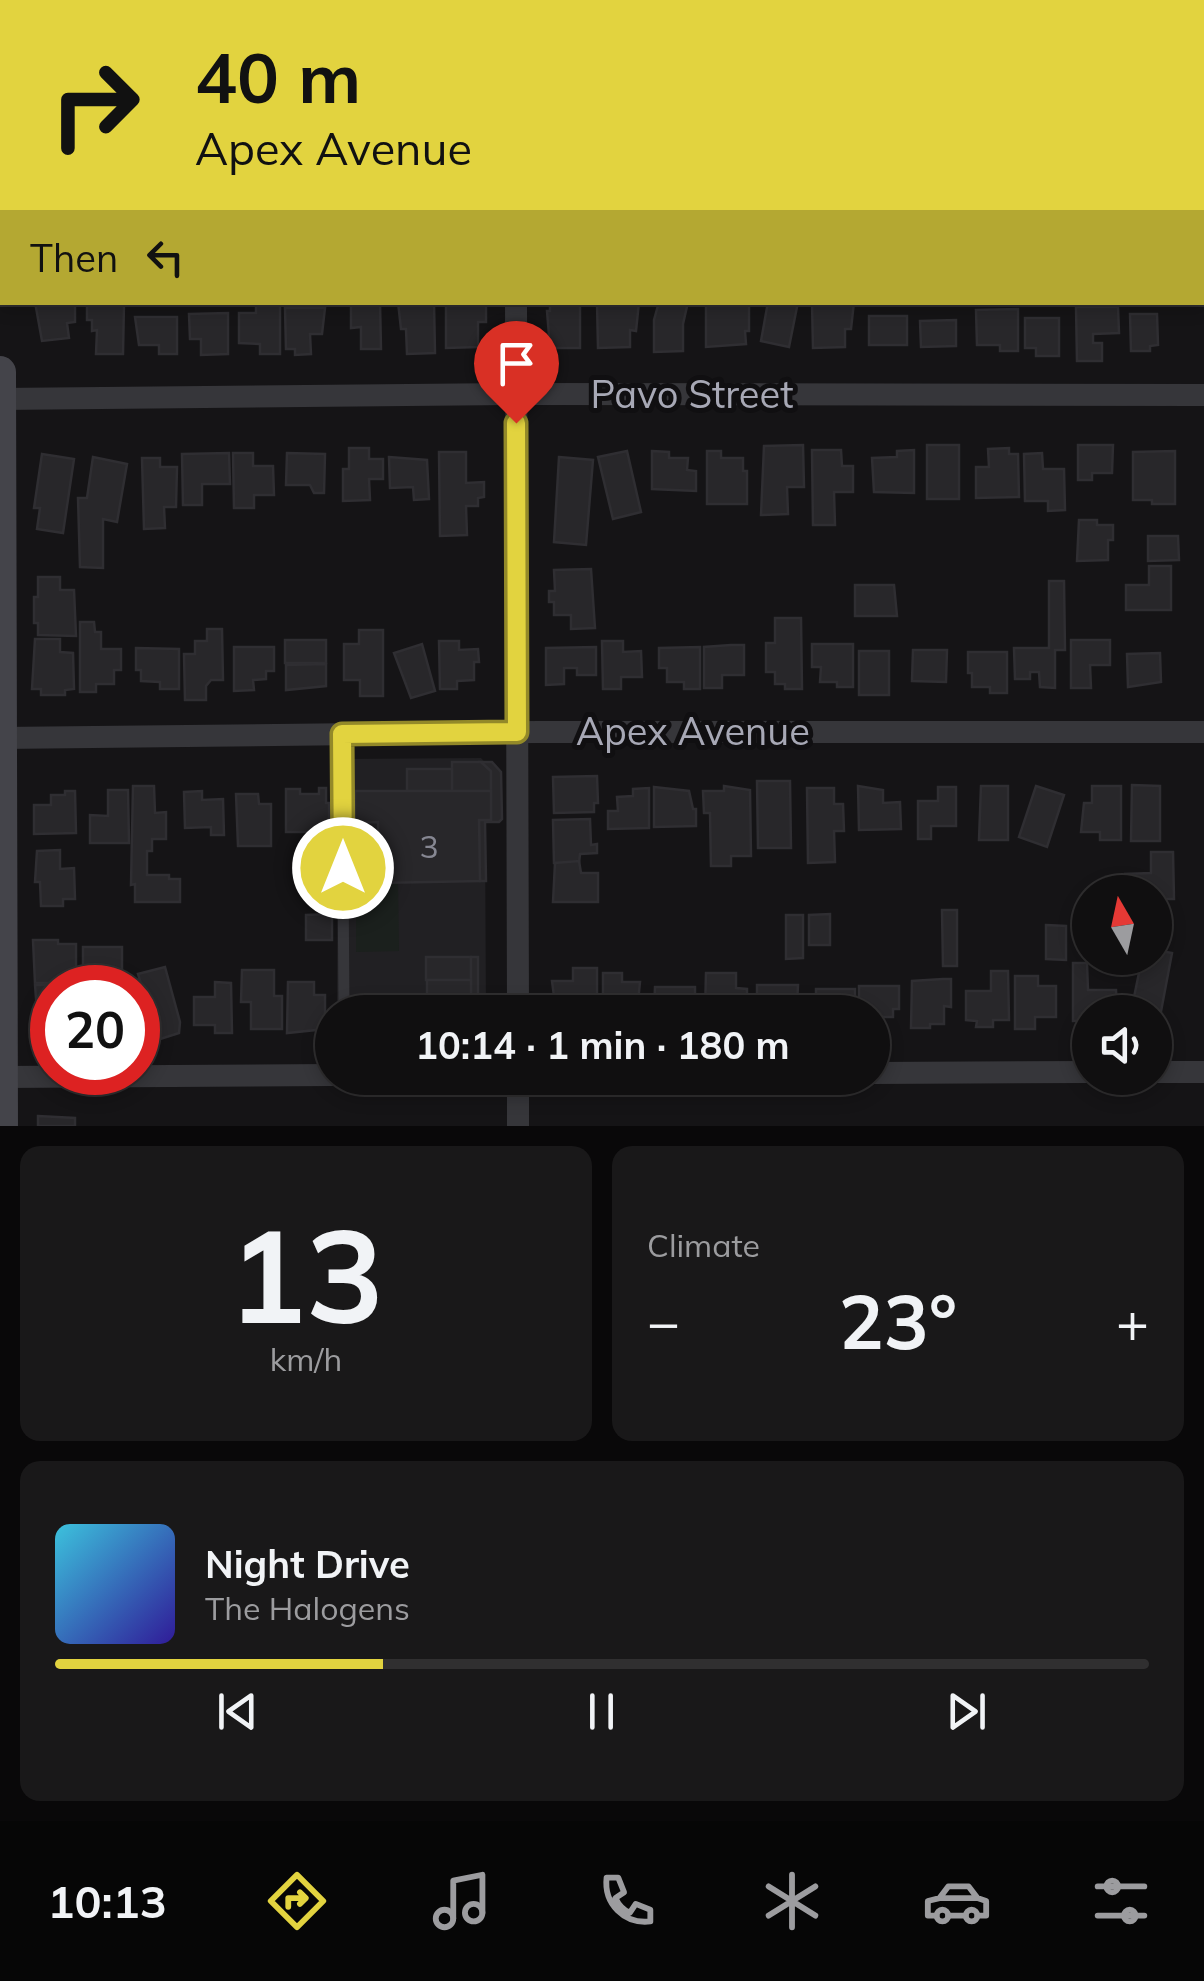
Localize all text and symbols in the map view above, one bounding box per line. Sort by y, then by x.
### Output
text: 40 m [195,33,361,121]
icon: right [30,40,160,170]
text: Apex Avenue [195,120,472,176]
icon: left [138,230,193,285]
text: Then [30,234,118,282]
pin [474,321,559,424]
icon: arrive [489,336,544,391]
street label: Pavo Street [590,370,794,418]
street label: Apex Avenue [576,707,810,755]
position arrow [291,816,395,920]
house number: 3 [419,826,439,866]
north arrow [1072,875,1172,975]
map controls [1072,875,1172,1095]
speed limit sign: 20 [30,965,160,1095]
button: sound [1072,995,1172,1095]
text: 10:14 · 1 min · 180 m [415,1021,790,1069]
text: 13 [228,1192,384,1356]
text: Climate [647,1225,760,1265]
text: 23° [839,1274,957,1368]
text: − [647,1287,680,1356]
text: + [1116,1287,1149,1356]
text: km/h [270,1339,342,1379]
text: Night Drive [205,1540,410,1588]
text: The Halogens [205,1588,410,1628]
icon: previous [210,1684,265,1739]
icon: pause [574,1684,629,1739]
icon: next [939,1684,994,1739]
icon: directions [262,1866,332,1936]
icon: music [427,1866,497,1936]
icon: phone [592,1866,662,1936]
icon: climate [757,1866,827,1936]
icon: car [922,1866,992,1936]
icon: filters [1086,1866,1156,1936]
text: 10:13 [47,1873,167,1929]

